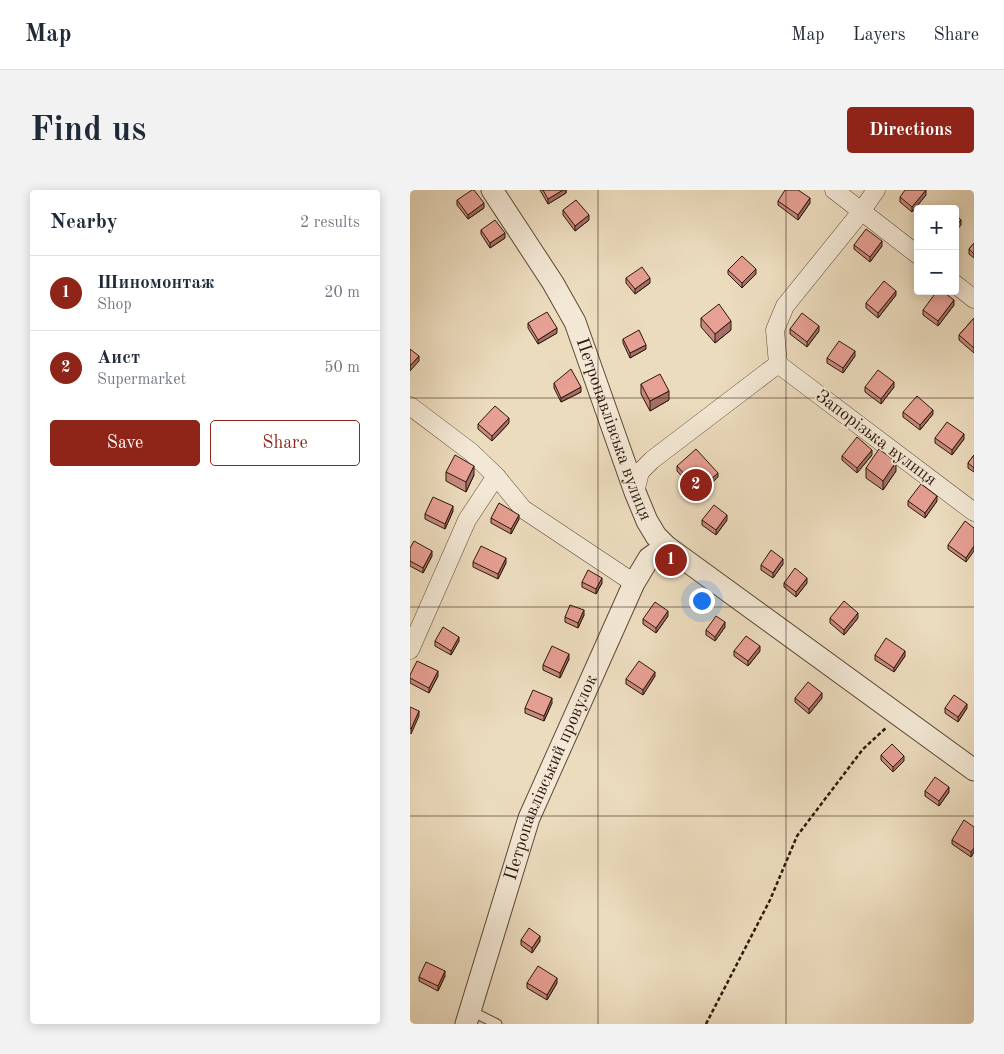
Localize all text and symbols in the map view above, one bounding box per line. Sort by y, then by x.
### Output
text: Map [25,23,72,47]
text: Map [791,26,825,44]
text: Layers [853,26,905,44]
text: Share [933,26,979,44]
button: Directions [847,107,974,153]
text: Find us [30,113,146,148]
map controls [914,205,959,295]
button: + [914,205,959,250]
text: Nearby [50,212,118,233]
text: 2 results [300,215,360,231]
button: − [914,250,959,295]
text: Шиномонтаж [97,274,215,293]
text: 1 [61,285,71,301]
text: 20 m [324,285,360,301]
text: Shop [97,297,132,313]
street label: Петропавлівська вулиця [572,336,655,523]
text: Аист [97,349,140,368]
text: 2 [61,360,71,376]
text: 50 m [324,360,360,376]
text: Supermarket [97,372,186,388]
street label: Запорізька вулиця [812,387,940,489]
button: Save [50,420,200,466]
button: Share [210,420,360,466]
pin: 2 [680,466,712,504]
pin: 1 [655,541,687,579]
your location [689,588,715,614]
street label: Петропавлівський провулок [501,672,601,882]

